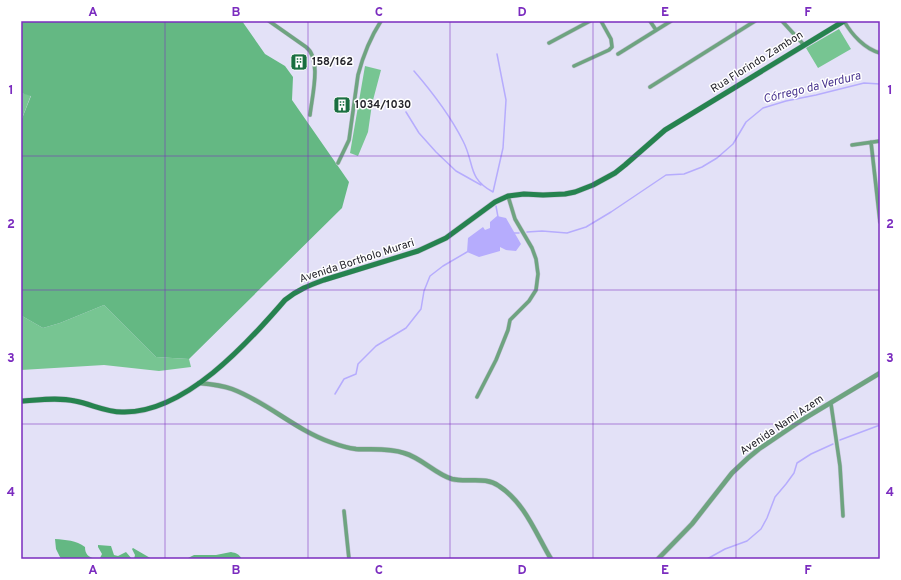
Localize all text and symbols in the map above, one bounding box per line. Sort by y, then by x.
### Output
text: A [88,5,98,21]
text: B [232,5,241,21]
text: C [375,5,383,21]
text: D [517,5,527,21]
text: E [661,5,669,21]
text: F [804,5,812,21]
street label: Rua Florindo Zambon [708,28,806,96]
building icon: 158/162 [289,52,309,72]
place label: 158/162 [312,55,353,69]
water label: Córrego da Verdura [762,68,863,108]
text: 1 [8,83,14,99]
text: 1 [887,83,893,99]
building icon: 1034/1030 [332,95,352,115]
place label: 1034/1030 [355,98,411,112]
text: 2 [7,217,15,233]
text: 2 [886,217,894,233]
street label: Avenida Bortholo Murari [298,236,416,286]
text: 3 [7,351,15,367]
text: 3 [886,351,894,367]
street label: Avenida Nami Azem [737,392,827,458]
text: 4 [7,485,15,501]
text: 4 [886,485,894,501]
text: A [88,563,98,579]
text: B [232,563,241,579]
text: C [375,563,383,579]
text: D [517,563,527,579]
text: E [661,563,669,579]
text: F [804,563,812,579]

